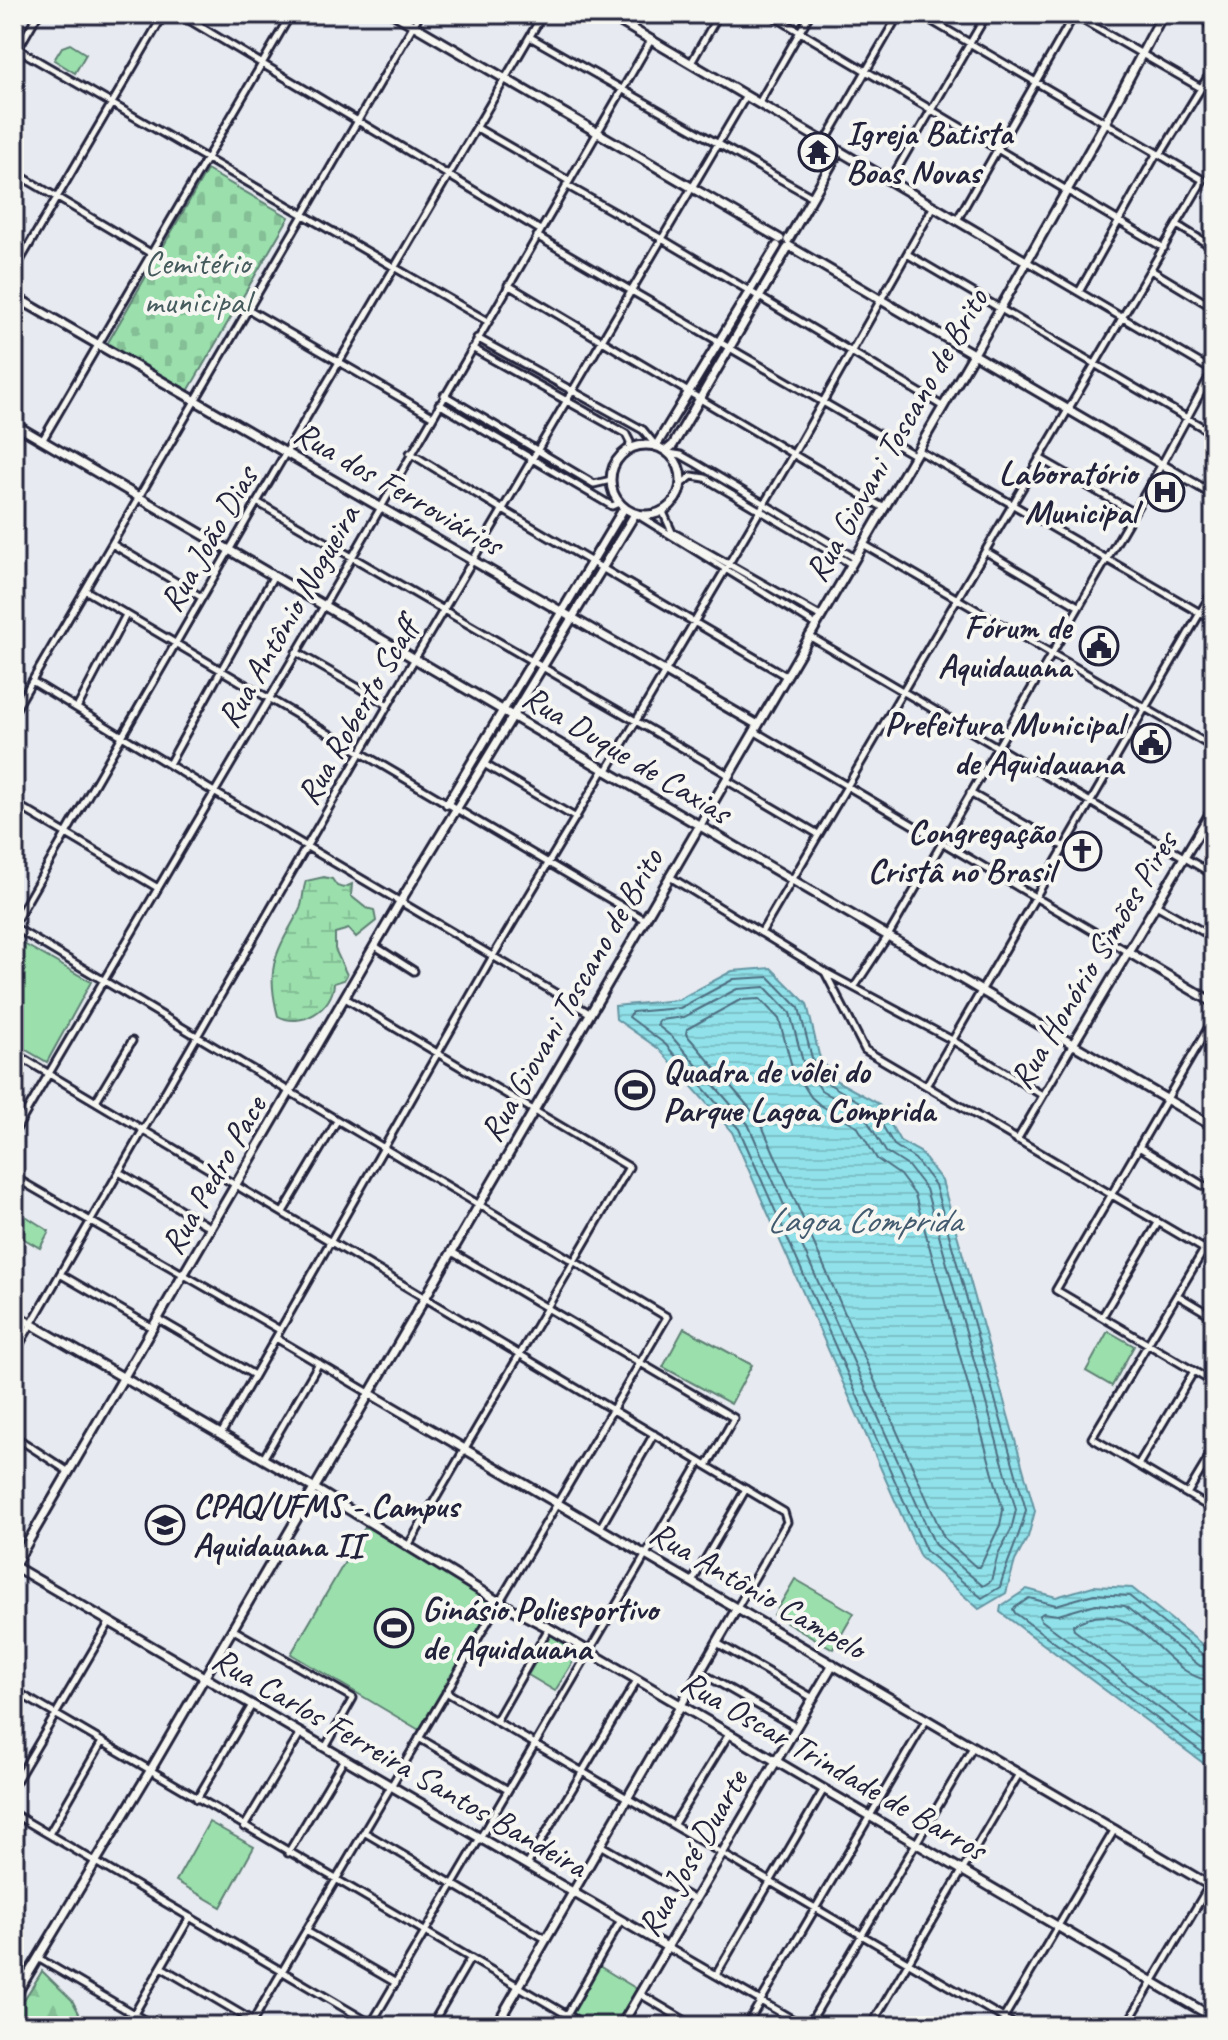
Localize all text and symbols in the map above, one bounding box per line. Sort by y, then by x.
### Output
place label: Igreja Batista Boas Novas [846,111,1015,193]
temple icon: Igreja Batista Boas Novas [797,131,839,173]
park label: Cemitério municipal [144,241,256,323]
street label: Rua Giovani Toscano de Brito [795,279,998,589]
street label: Rua dos Ferroviários [287,411,513,566]
place label: Laboratório Municipal [999,451,1144,533]
street label: Rua João Dias [149,456,269,619]
hospital icon: Laboratório Municipal [1144,471,1186,513]
street label: Rua Antônio Nogueira [207,495,370,735]
street label: Rua Roberto Scaff [286,604,431,812]
place label: Fórum de Aquidauana [938,605,1074,687]
public building icon: Fórum de Aquidauana [1078,625,1120,667]
street label: Rua Duque de Caxias [515,675,742,835]
place label: Prefeitura Municipal de Aquidauana [885,702,1129,784]
public building icon: Prefeitura Municipal de Aquidauana [1130,722,1172,764]
place label: Congregação Cristâ no Brasil [868,810,1061,892]
street label: Rua Honório Simões Pires [999,821,1189,1097]
church icon: Congregação Cristâ no Brasil [1061,830,1103,872]
street label: Rua Giovani Toscano de Brito [470,839,673,1149]
place label: Quadra de vôlei do Parque Lagoa Comprida [663,1049,938,1131]
sports icon: Quadra de vôlei do Parque Lagoa Comprida [614,1069,656,1111]
street label: Rua Pedro Pace [150,1086,277,1262]
water label: Lagoa Comprida [767,1197,965,1243]
place label: CPAQ/UFMS - Campus Aquidauana II [193,1484,462,1566]
school or university icon: CPAQ/UFMS - Campus Aquidauana II [144,1504,186,1546]
street label: Rua Antônio Campelo [643,1511,877,1671]
place label: Ginásio Poliesportivo de Aquidauana [422,1587,661,1669]
sports icon: Ginásio Poliesportivo de Aquidauana [373,1607,415,1649]
street label: Rua Carlos Ferreira Santos Bandeira [205,1637,597,1888]
street label: Rua Oscar Trindade de Barros [674,1660,996,1871]
street label: Rua José Duarte [627,1760,758,1944]

